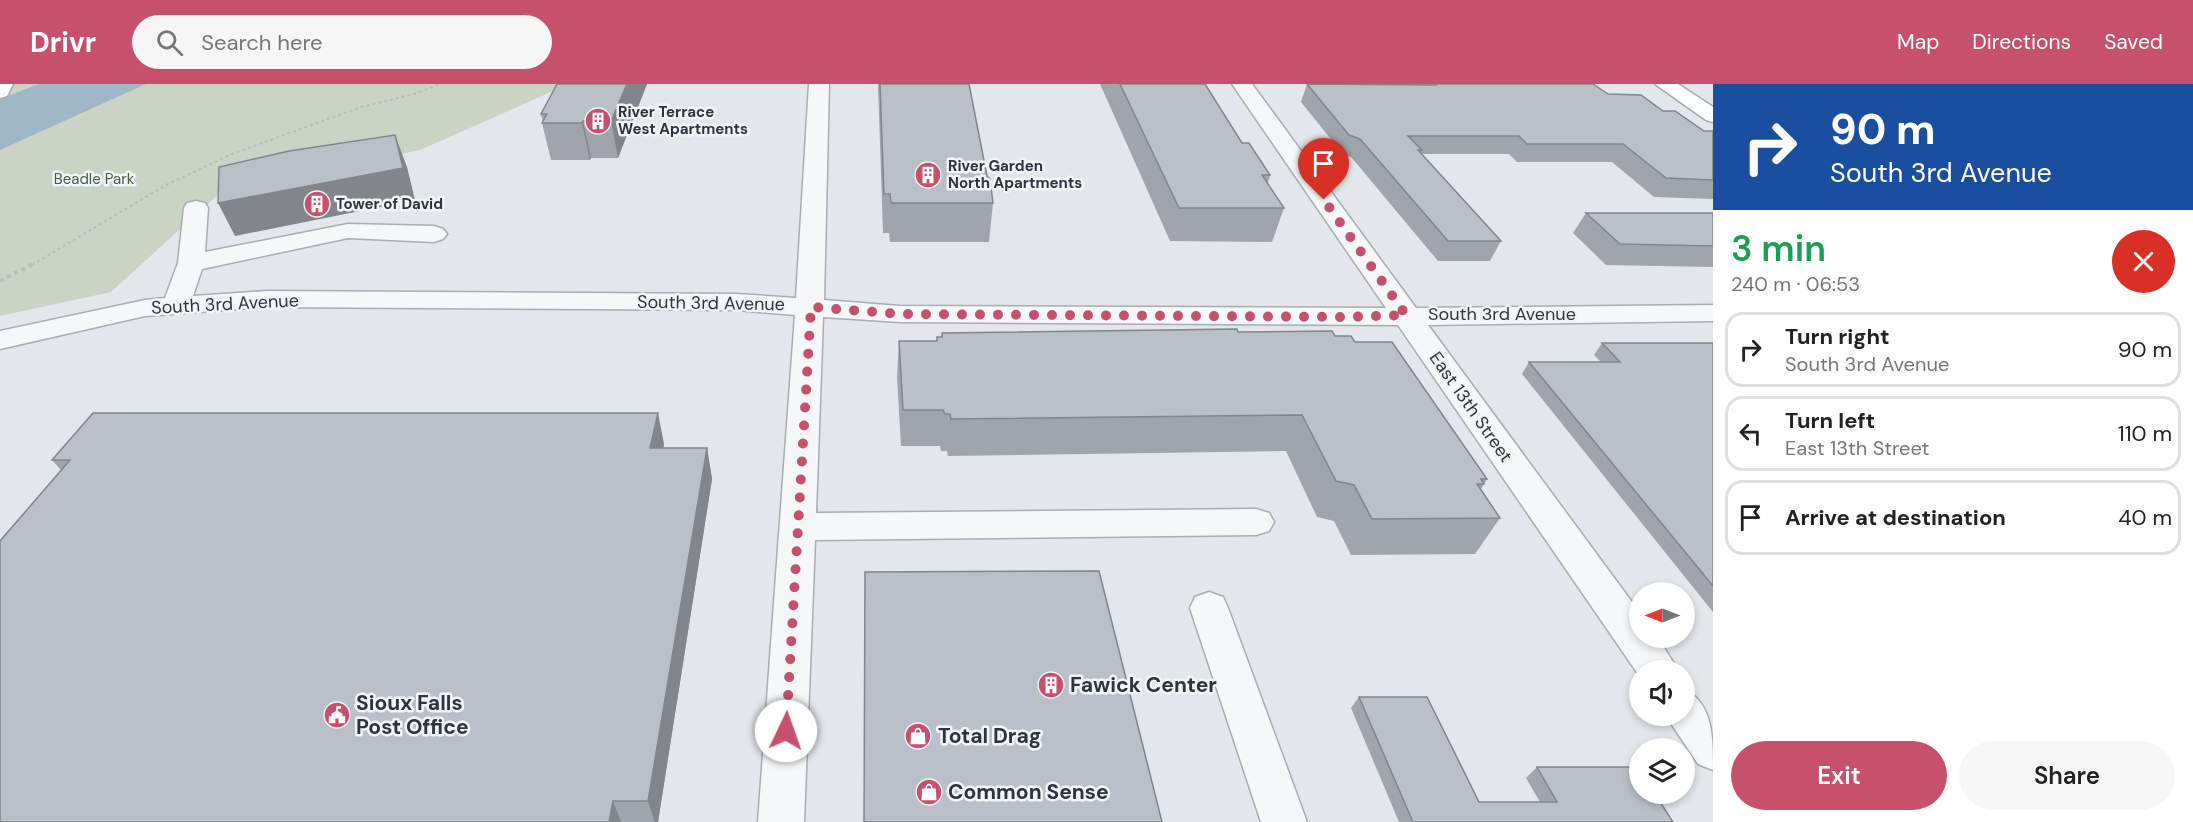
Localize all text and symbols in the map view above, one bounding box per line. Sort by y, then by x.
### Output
search box [132,15,552,69]
text: Drivr [30,24,96,61]
icon: search [153,26,186,59]
text: Search here [201,28,323,57]
text: Map [1897,28,1939,56]
text: Directions [1972,28,2071,56]
text: Saved [2104,28,2163,56]
place label: River Terrace West Apartments [618,102,748,139]
text: 90 m [1830,102,1936,157]
building icon: River Terrace West Apartments [583,106,613,136]
icon: right [1731,108,1809,186]
pin [1298,138,1349,200]
icon: arrive [1307,147,1340,180]
text: South 3rd Avenue [1830,155,2052,190]
place label: River Garden North Apartments [948,156,1082,193]
building icon: River Garden North Apartments [913,160,943,190]
park label: Beadle Park [54,169,135,189]
building icon: Tower of David [302,189,332,219]
place label: Tower of David [336,194,443,214]
text: 3 min [1731,225,1826,272]
button: close [2112,230,2175,293]
text: 240 m · 06:53 [1731,271,1860,297]
street label: South 3rd Avenue [151,288,299,320]
street label: South 3rd Avenue [637,290,785,316]
street label: South 3rd Avenue [1428,302,1576,326]
text: Turn right [1785,322,1890,351]
icon: right [1734,333,1767,366]
text: 90 m [2118,335,2172,364]
street label: East 13th Street [1424,347,1518,467]
text: South 3rd Avenue [1785,351,1949,377]
text: Turn left [1785,406,1875,435]
icon: left [1734,417,1767,450]
text: 110 m [2118,419,2172,448]
text: East 13th Street [1785,435,1929,461]
icon: arrive [1734,501,1767,534]
text: Arrive at destination [1785,503,2006,532]
text: 40 m [2118,503,2172,532]
north arrow [1629,582,1695,648]
map controls [1629,582,1695,804]
button: sound [1629,660,1695,726]
building icon: Fawick Center [1036,670,1066,700]
place label: Fawick Center [1070,671,1217,699]
place label: Sioux Falls Post Office [356,689,469,741]
position arrow [754,699,818,763]
public building icon: Sioux Falls Post Office [322,700,352,730]
shop icon: Total Drag [903,721,933,751]
place label: Total Drag [938,722,1041,750]
button: layers [1629,738,1695,804]
button: Exit [1731,741,1947,810]
button: Share [1959,741,2175,810]
shop icon: Common Sense [914,777,944,807]
place label: Common Sense [948,778,1109,806]

